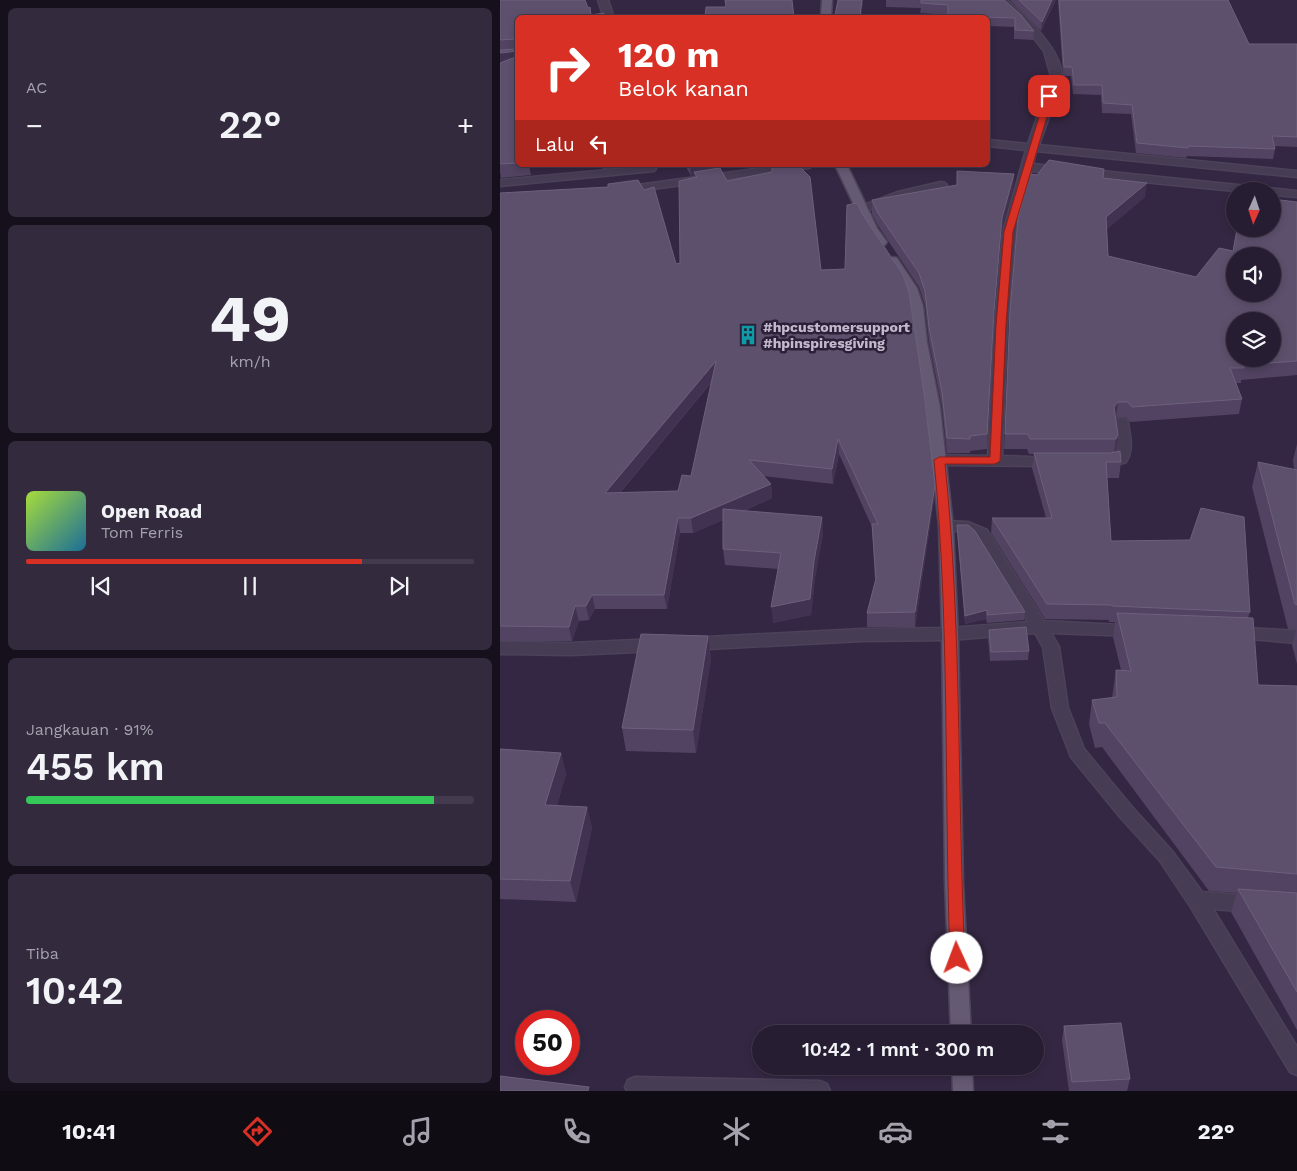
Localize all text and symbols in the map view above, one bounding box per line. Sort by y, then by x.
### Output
text: 120 m [618,34,719,76]
icon: right [535,35,600,100]
pin [1028,75,1070,117]
text: Belok kanan [618,76,749,101]
text: AC [26,78,47,97]
icon: arrive [1035,82,1063,110]
text: 22° [218,103,282,147]
text: − [26,109,43,142]
text: + [457,109,474,142]
icon: left [585,130,613,158]
text: Lalu [535,133,575,156]
north arrow [1226,182,1281,238]
map controls [1226,182,1281,367]
button: sound [1226,247,1281,302]
text: 49 [209,281,291,357]
button: layers [1226,312,1281,367]
place label: #hpcustomersupport #hpinspiresgiving [763,319,910,351]
building icon: #hpcustomersupport #hpinspiresgiving [737,324,759,346]
text: km/h [229,352,271,371]
text: Open Road [101,500,202,523]
text: Tom Ferris [101,523,183,542]
icon: previous [87,572,115,600]
icon: pause [236,572,264,600]
icon: next [385,572,413,600]
text: Jangkauan · 91% [26,720,153,739]
text: 455 km [26,745,165,789]
position arrow [930,931,982,983]
text: Tiba [26,944,59,963]
text: 10:42 [26,969,124,1013]
speed limit sign: 50 [515,1010,580,1075]
text: 10:42 · 1 mnt · 300 m [802,1038,994,1061]
icon: directions [240,1114,275,1149]
icon: music [400,1114,435,1149]
icon: phone [559,1114,594,1149]
icon: climate [719,1114,754,1149]
icon: car [878,1114,913,1149]
icon: filters [1038,1114,1073,1149]
text: 10:41 [62,1119,116,1144]
text: 22° [1198,1119,1235,1144]

